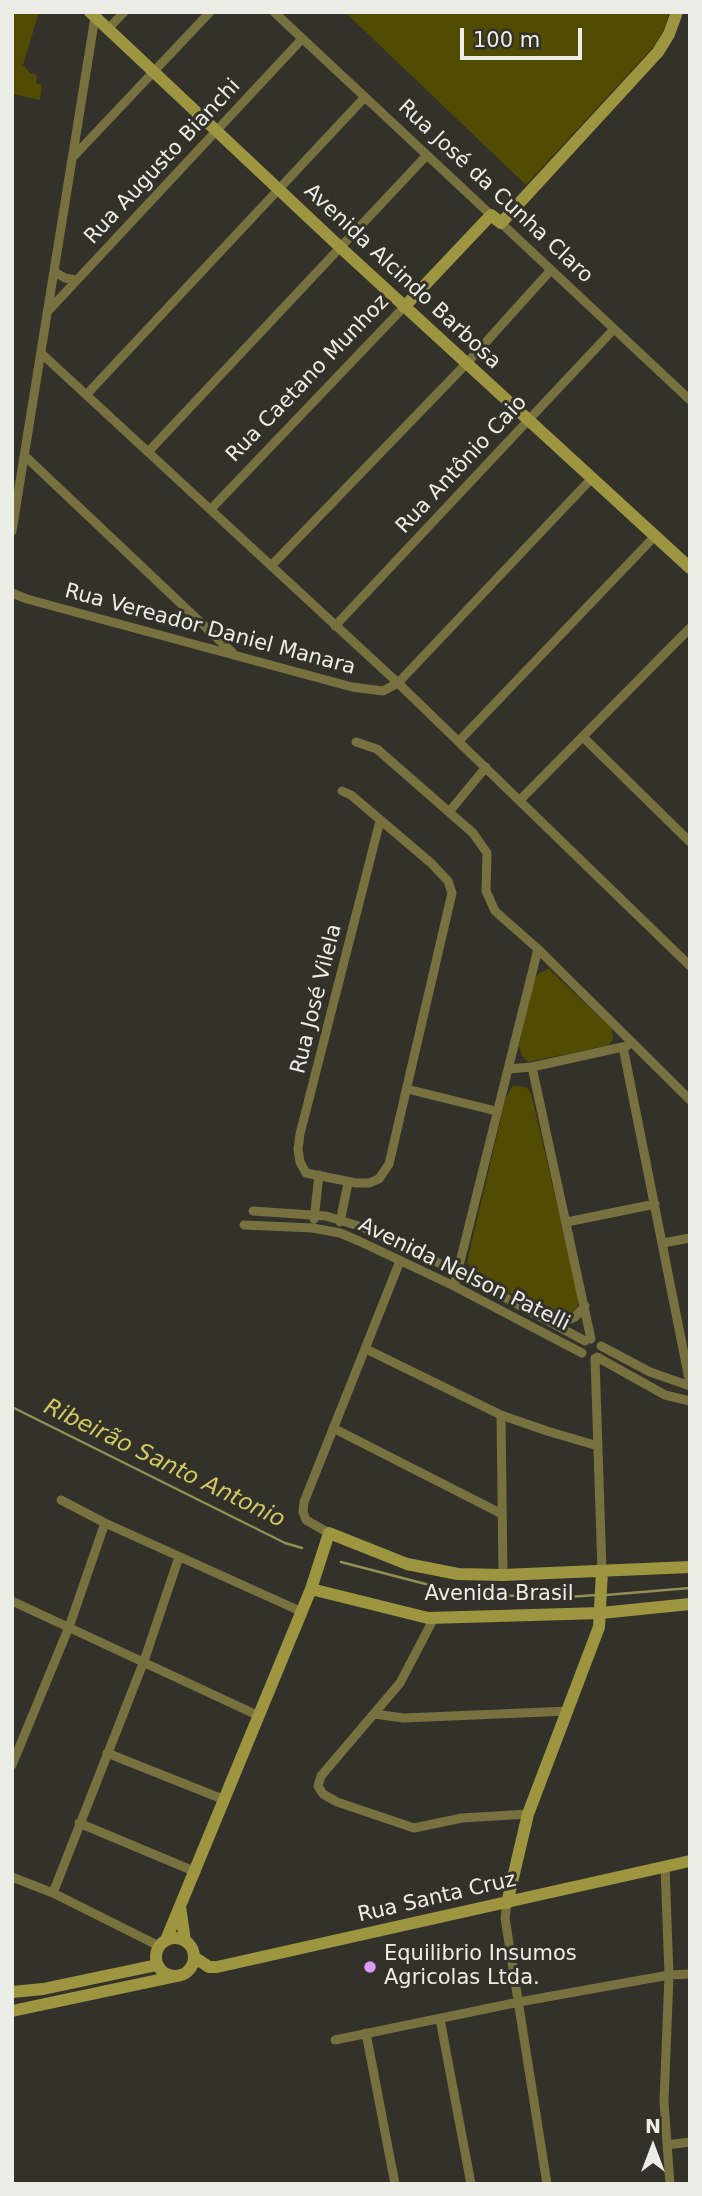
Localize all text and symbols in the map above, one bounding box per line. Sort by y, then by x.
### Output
scale bar [464,14,586,58]
text: 100 m [473,28,540,52]
street label: Rua Augusto Bianchi [80,74,246,250]
street label: Rua José da Cunha Claro [392,95,598,289]
street label: Avenida Alcindo Barbosa [298,179,506,375]
street label: Rua Caetano Munhoz [222,290,394,468]
street label: Rua Antônio Caio [391,391,533,539]
street label: Rua Vereador Daniel Manara [62,579,358,681]
street label: Rua José Vilela [286,922,348,1076]
street label: Avenida Nelson Patelli [354,1213,574,1337]
water label: Ribeirão Santo Antonio [39,1394,289,1534]
street label: Avenida Brasil [424,1582,574,1608]
street label: Rua Santa Cruz [356,1868,518,1928]
place label: Equilibrio Insumos Agricolas Ltda. [384,1942,577,1992]
marker: Equilibrio Insumos Agricolas Ltda. [362,1959,378,1975]
north arrow [618,2112,688,2182]
text: N [645,2115,661,2137]

